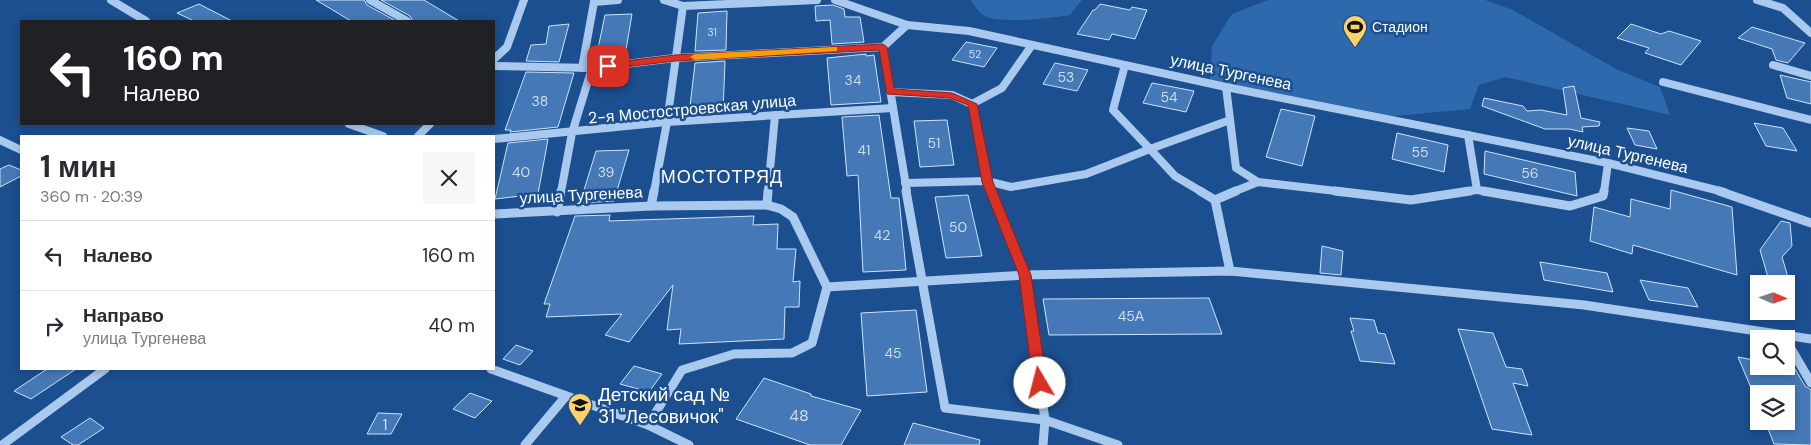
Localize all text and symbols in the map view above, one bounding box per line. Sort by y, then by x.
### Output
sports icon: Стадион [1342,14,1368,48]
place label: Стадион [1372,18,1428,36]
house number: 31 [707,25,717,39]
text: 160 m [123,35,224,81]
icon: left [40,40,105,105]
pin [587,45,629,87]
house number: 52 [969,47,981,61]
street label: улица Тургенева [1169,49,1294,95]
icon: arrive [594,52,622,80]
house number: 53 [1058,68,1074,86]
house number: 34 [845,71,862,89]
text: Налево [123,79,200,108]
house number: 54 [1160,88,1178,106]
street label: 2-я Мостостроевская улица [587,89,797,129]
house number: 38 [532,92,548,110]
street label: улица Тургенева [1566,130,1690,178]
house number: 51 [928,134,940,152]
house number: 41 [858,141,870,159]
house number: 55 [1411,143,1429,161]
text: 1 мин [40,147,117,186]
button: close [423,152,475,204]
house number: 40 [512,163,530,181]
house number: 39 [598,163,615,181]
house number: 56 [1521,164,1539,182]
district label: МОСТОТРЯД [661,165,783,189]
street label: улица Тургенева [519,181,643,209]
text: 360 m · 20:39 [40,186,143,207]
house number: 50 [949,218,967,236]
house number: 42 [874,226,890,244]
icon: left [40,242,68,270]
text: Налево [83,243,153,268]
text: 160 m [422,243,475,268]
north arrow [1750,275,1795,320]
map controls [1750,275,1795,430]
text: Направо [83,303,164,328]
house number: 45А [1118,307,1145,325]
icon: right [40,312,68,340]
text: 40 m [428,313,475,338]
text: улица Тургенева [83,328,206,349]
button: search [1750,330,1795,375]
house number: 45 [884,344,902,362]
position arrow [1013,356,1065,408]
place label: Детский сад № 31 "Лесовичок" [598,382,730,429]
button: layers [1750,385,1795,430]
school or university icon: Детский сад № 31 "Лесовичок" [567,392,593,426]
house number: 48 [789,405,809,426]
house number: 1 [383,414,388,435]

